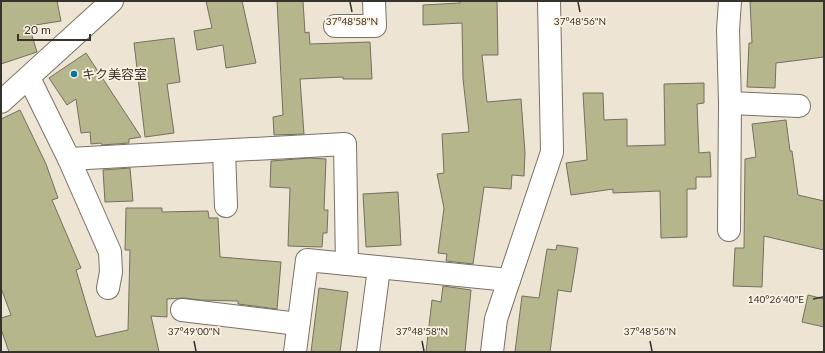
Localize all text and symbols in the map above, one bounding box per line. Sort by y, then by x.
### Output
text: 37°48'58"N [326,15,378,27]
text: 37°48'56"N [554,15,606,27]
scale bar [18,16,90,42]
text: 20 m [24,22,51,37]
place label: キク美容室 [82,66,147,82]
marker: キク美容室 [69,69,79,79]
text: 140°26'40"E [748,293,804,305]
text: 37°49'00"N [168,325,220,337]
text: 37°48'58"N [396,325,448,337]
text: 37°48'56"N [624,325,676,337]

